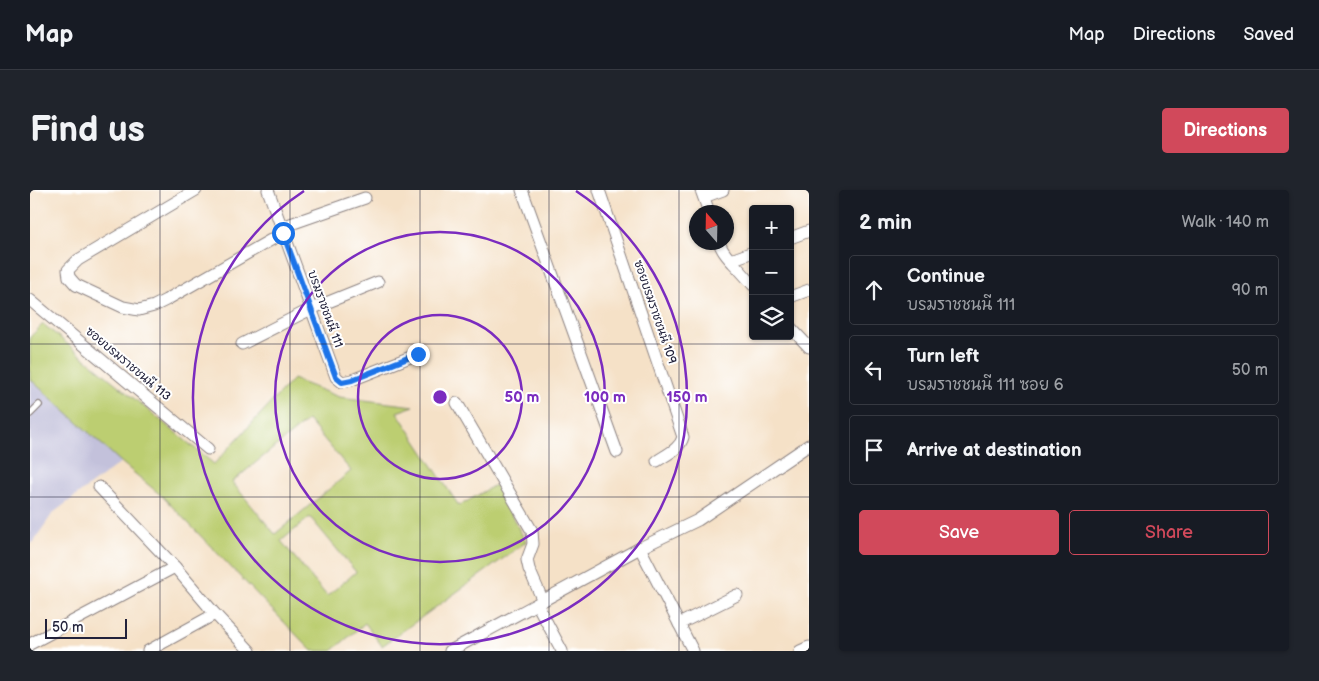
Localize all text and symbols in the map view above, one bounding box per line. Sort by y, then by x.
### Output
text: Map [25,20,73,49]
text: Map [1069,24,1105,45]
text: Directions [1133,24,1215,45]
text: Saved [1243,24,1294,45]
button: Directions [1162,108,1289,153]
text: Find us [30,109,145,152]
north arrow [689,205,734,250]
map controls [749,205,794,340]
button: + [749,205,794,250]
text: 2 min [859,210,912,235]
text: Walk · 140 m [1182,213,1269,232]
route start [272,222,295,245]
button: − [749,250,794,295]
street label: ซอยบรมราชชนนี 109 [630,258,680,366]
text: Continue [907,265,985,288]
street label: บรมราชชนนี 111 [304,268,346,350]
icon: ahead [860,276,888,304]
text: 90 m [1232,281,1268,300]
button: layers [749,295,794,340]
text: บรมราชชนนี 111 [907,296,1015,315]
street label: ซอยบรมราชชนนี 113 [82,324,174,404]
route end [407,343,430,366]
text: Turn left [907,345,979,368]
icon: left [860,356,888,384]
text: 50 m [1232,361,1268,380]
text: บรมราชชนนี 111 ซอย 6 [907,376,1063,395]
centre of rings [431,388,449,406]
text: 50 m [505,388,540,407]
text: 100 m [584,388,626,407]
text: 150 m [666,388,708,407]
icon: arrive [860,436,888,464]
text: Arrive at destination [907,439,1082,462]
button: Save [859,510,1059,555]
button: Share [1069,510,1269,555]
scale bar [45,616,128,639]
text: 50 m [52,619,84,636]

